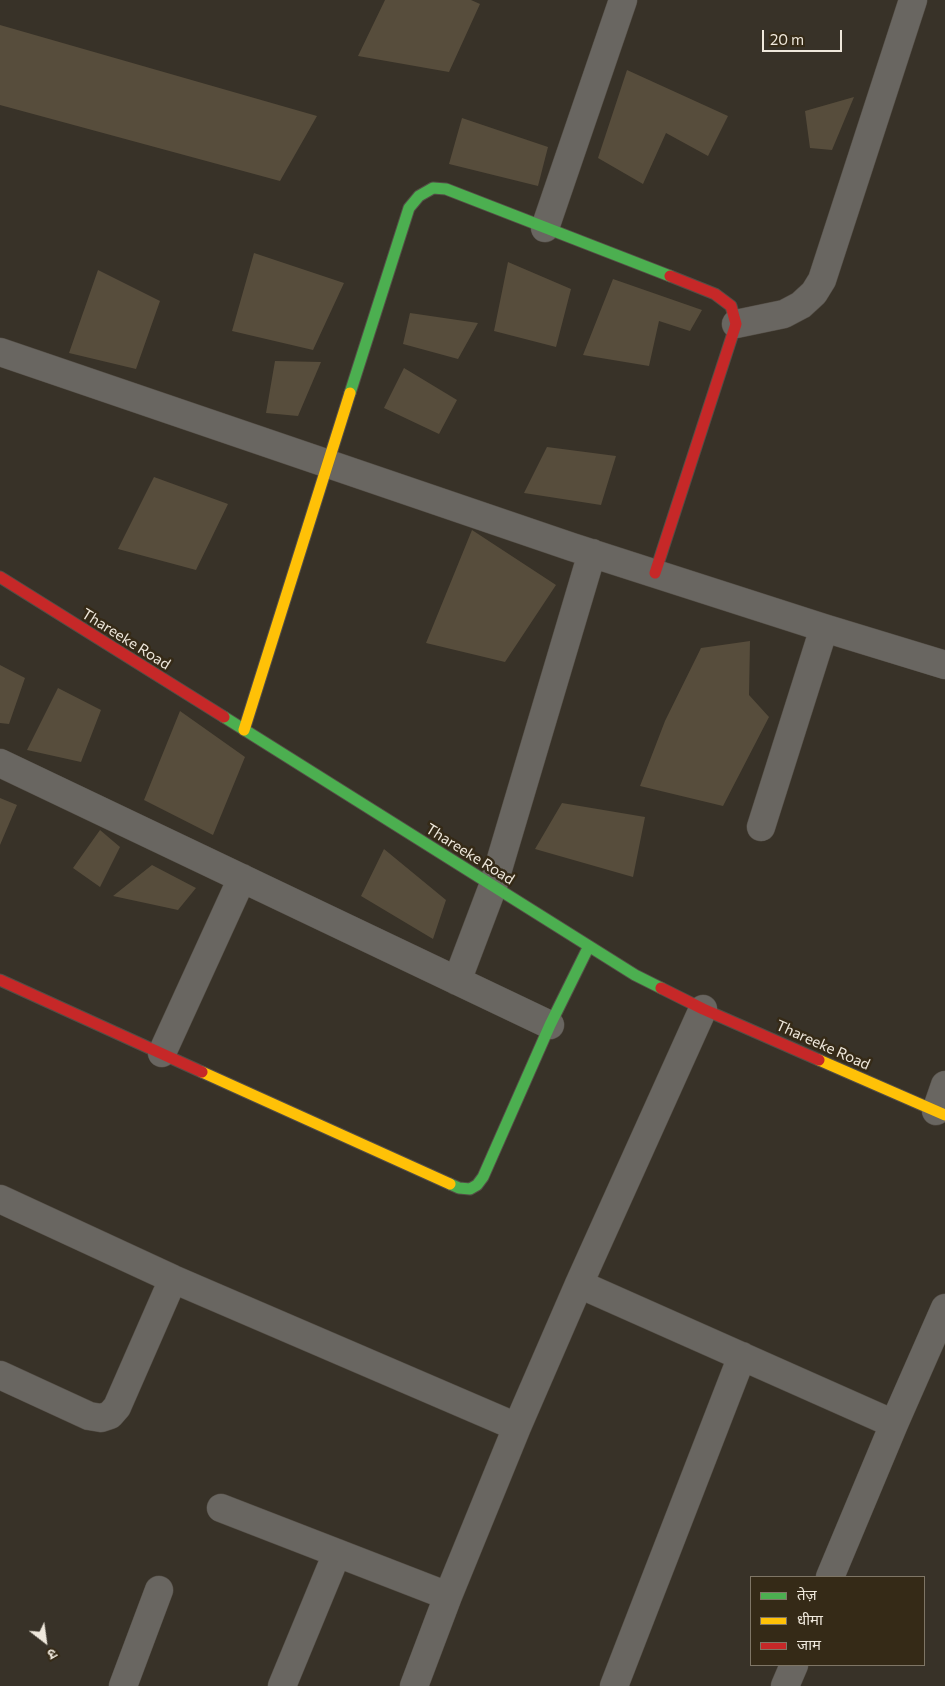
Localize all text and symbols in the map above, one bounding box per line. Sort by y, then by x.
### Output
scale bar [765,20,845,52]
text: 20 m [770,30,804,48]
street label: Thareeke Road [78,605,174,673]
street label: Thareeke Road [422,820,518,888]
street label: Thareeke Road [773,1016,873,1074]
legend [750,1576,925,1666]
text: तेज़ [797,1585,817,1603]
text: धीमा [797,1610,823,1628]
north arrow [20,1616,70,1666]
text: जाम [797,1635,821,1653]
text: उ [45,1645,61,1664]

